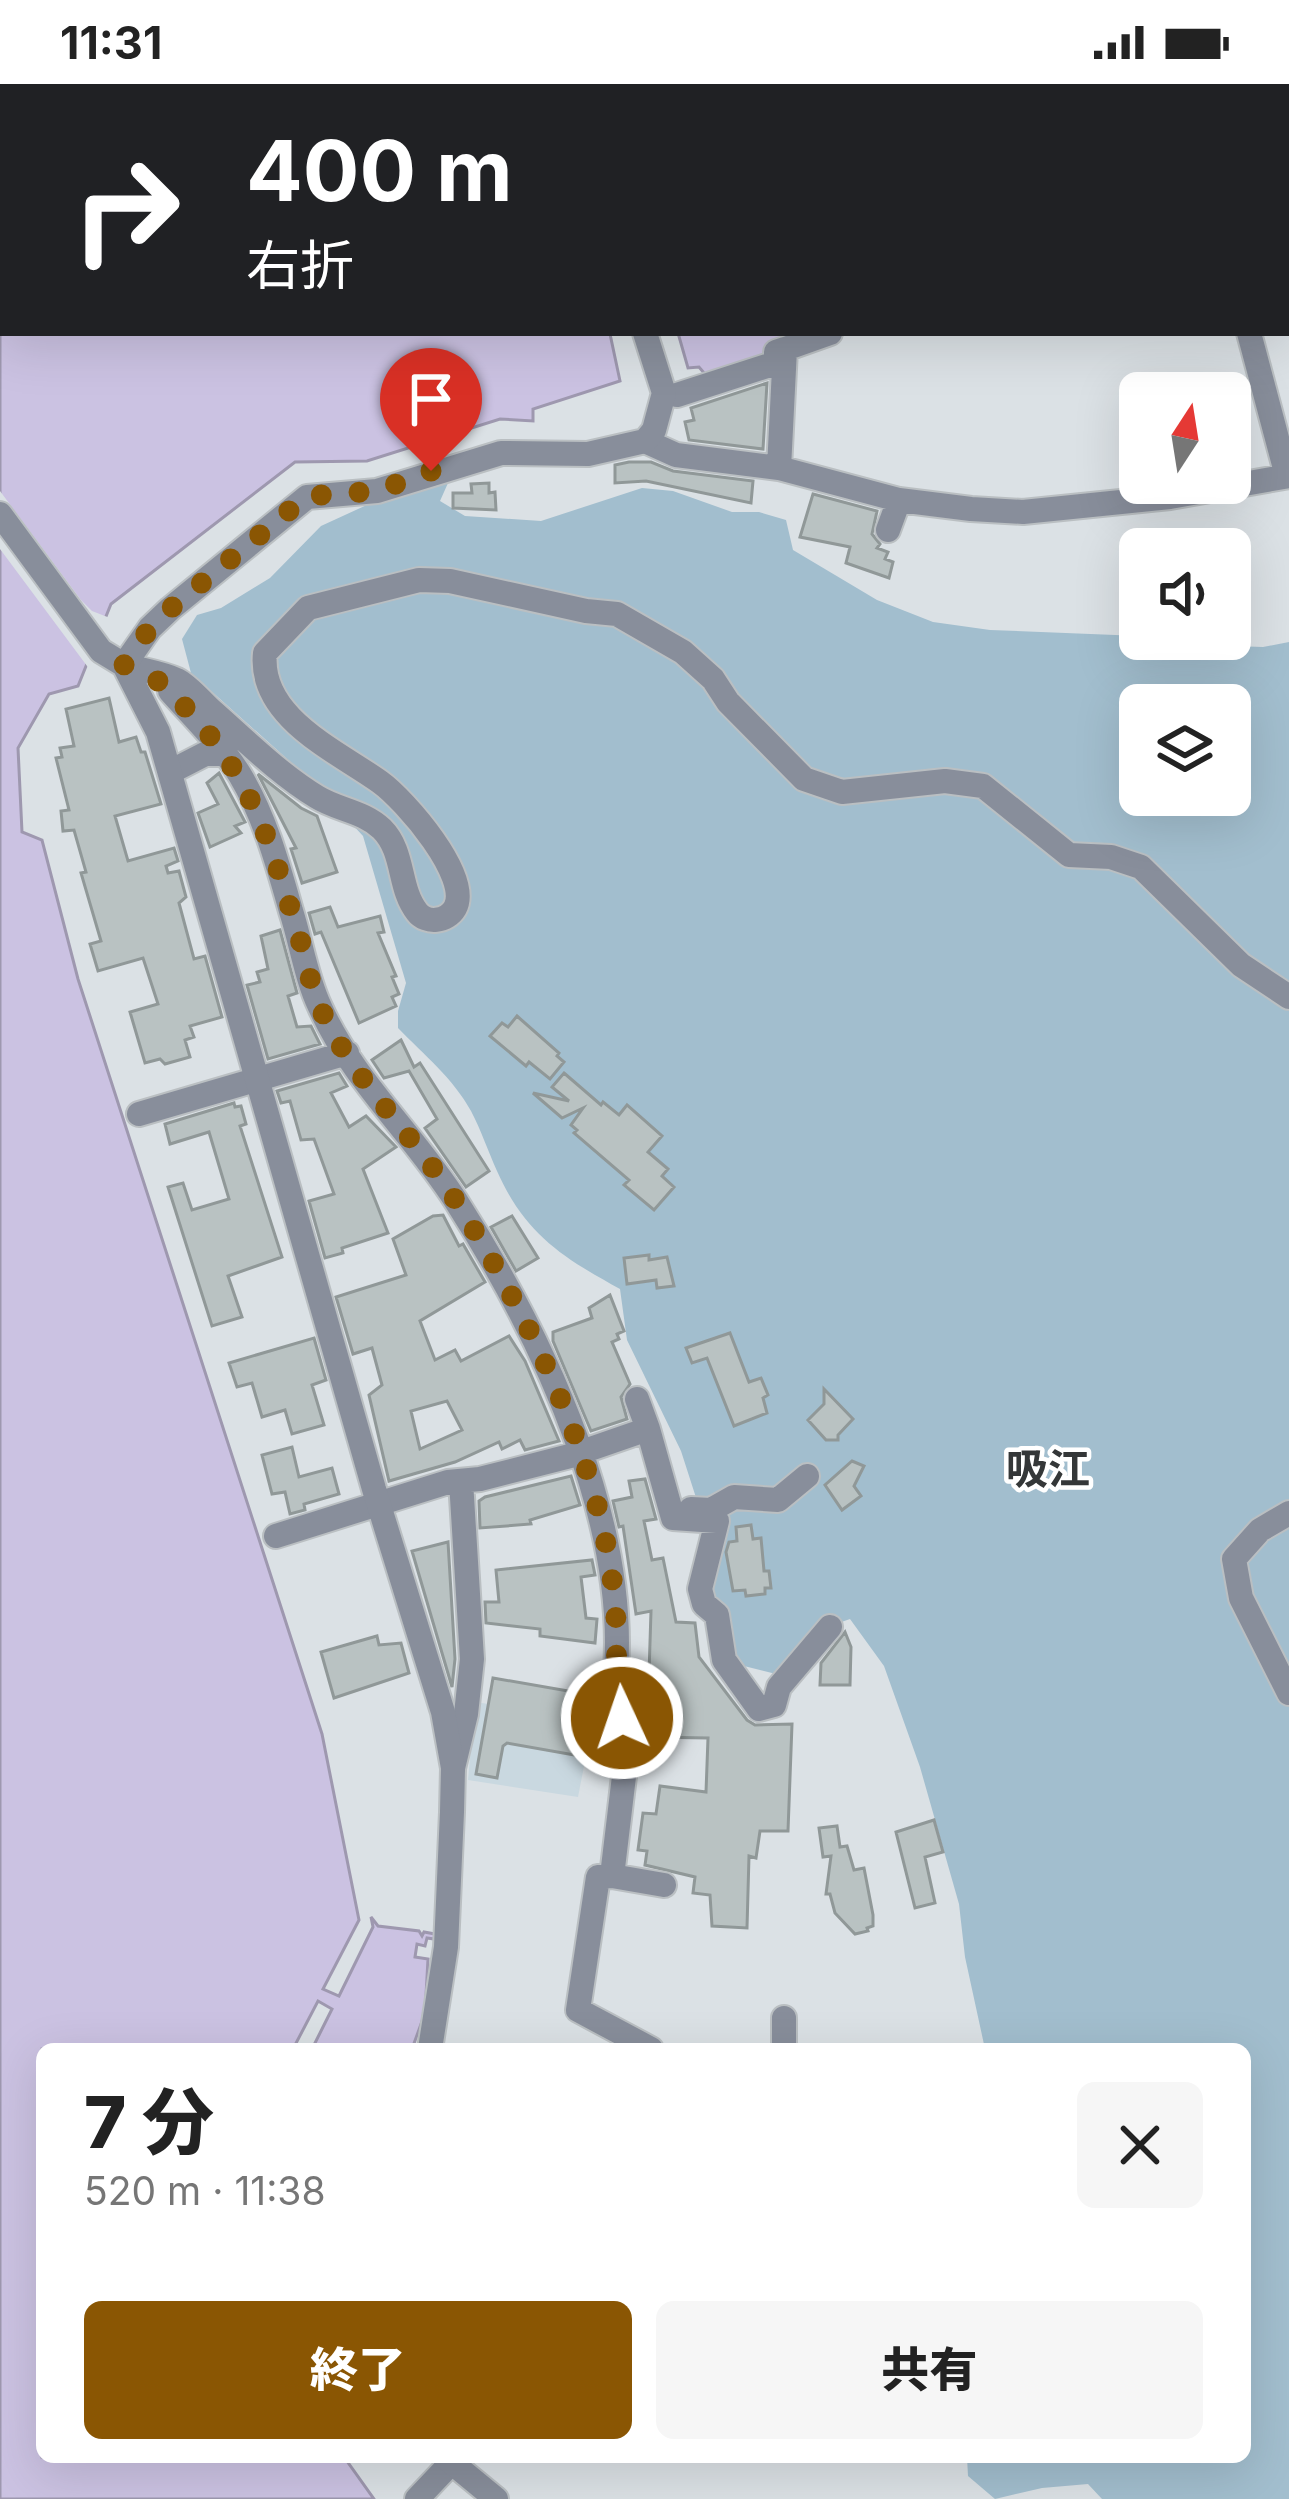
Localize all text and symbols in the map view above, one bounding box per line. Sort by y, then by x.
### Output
text: 11:31 [60,15,162,70]
text: 400 m [246,120,513,221]
icon: right [48,132,204,288]
text: 右折 [246,233,354,298]
pin [380,348,482,471]
icon: arrive [398,366,464,432]
north arrow [1119,372,1251,504]
map controls [1119,372,1251,816]
button: sound [1119,528,1251,660]
button: layers [1119,684,1251,816]
district label: 吸江 [1006,1443,1090,1494]
position arrow [559,1655,685,1781]
text: 7 分 [84,2078,214,2165]
button: close [1077,2082,1203,2208]
text: 520 m · 11:38 [84,2167,326,2214]
button: 終了 [84,2301,632,2439]
button: 共有 [656,2301,1203,2439]

